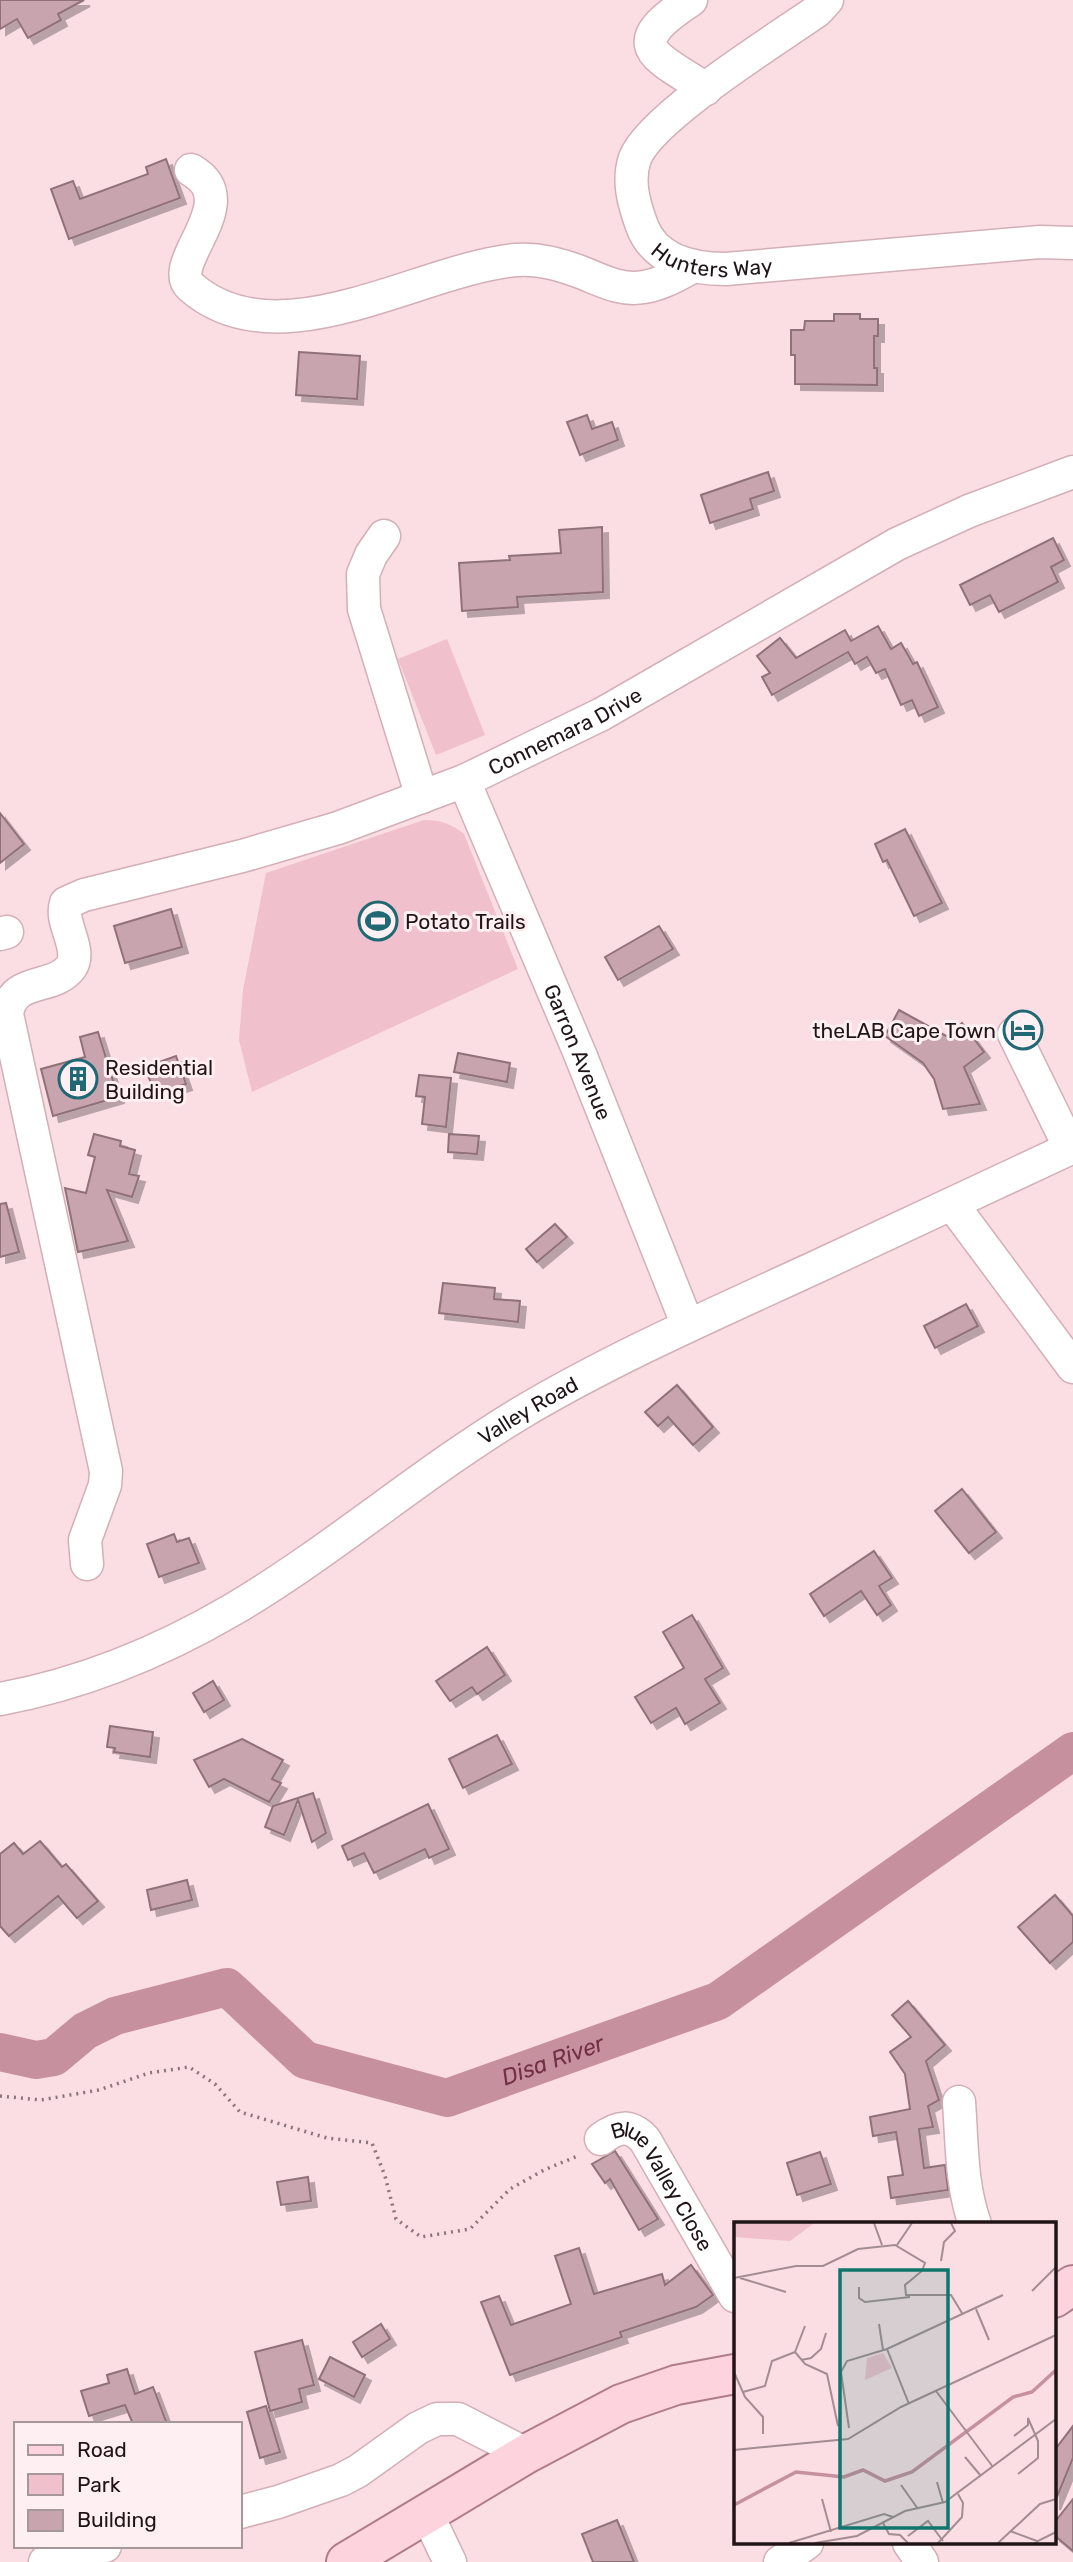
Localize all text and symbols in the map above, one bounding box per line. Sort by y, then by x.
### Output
street label: Hunters Way [647,237,774,282]
street label: Connemara Drive [484,681,646,780]
sports icon: Potato Trails [357,900,399,942]
place label: Potato Trails [405,909,526,934]
street label: Garron Avenue [539,980,617,1123]
hotel icon: theLAB Cape Town [1002,1009,1044,1051]
place label: theLAB Cape Town [812,1018,996,1043]
place label: Residential Building [105,1055,213,1104]
building icon: Residential Building [57,1058,99,1100]
street label: Valley Road [473,1371,582,1449]
water label: Disa River [498,2029,609,2091]
street label: Blue Valley Close [607,2116,719,2255]
inset map [734,2222,1056,2544]
legend [14,2422,242,2548]
text: Road [77,2437,127,2462]
text: Park [77,2472,121,2497]
text: Building [77,2507,157,2532]

